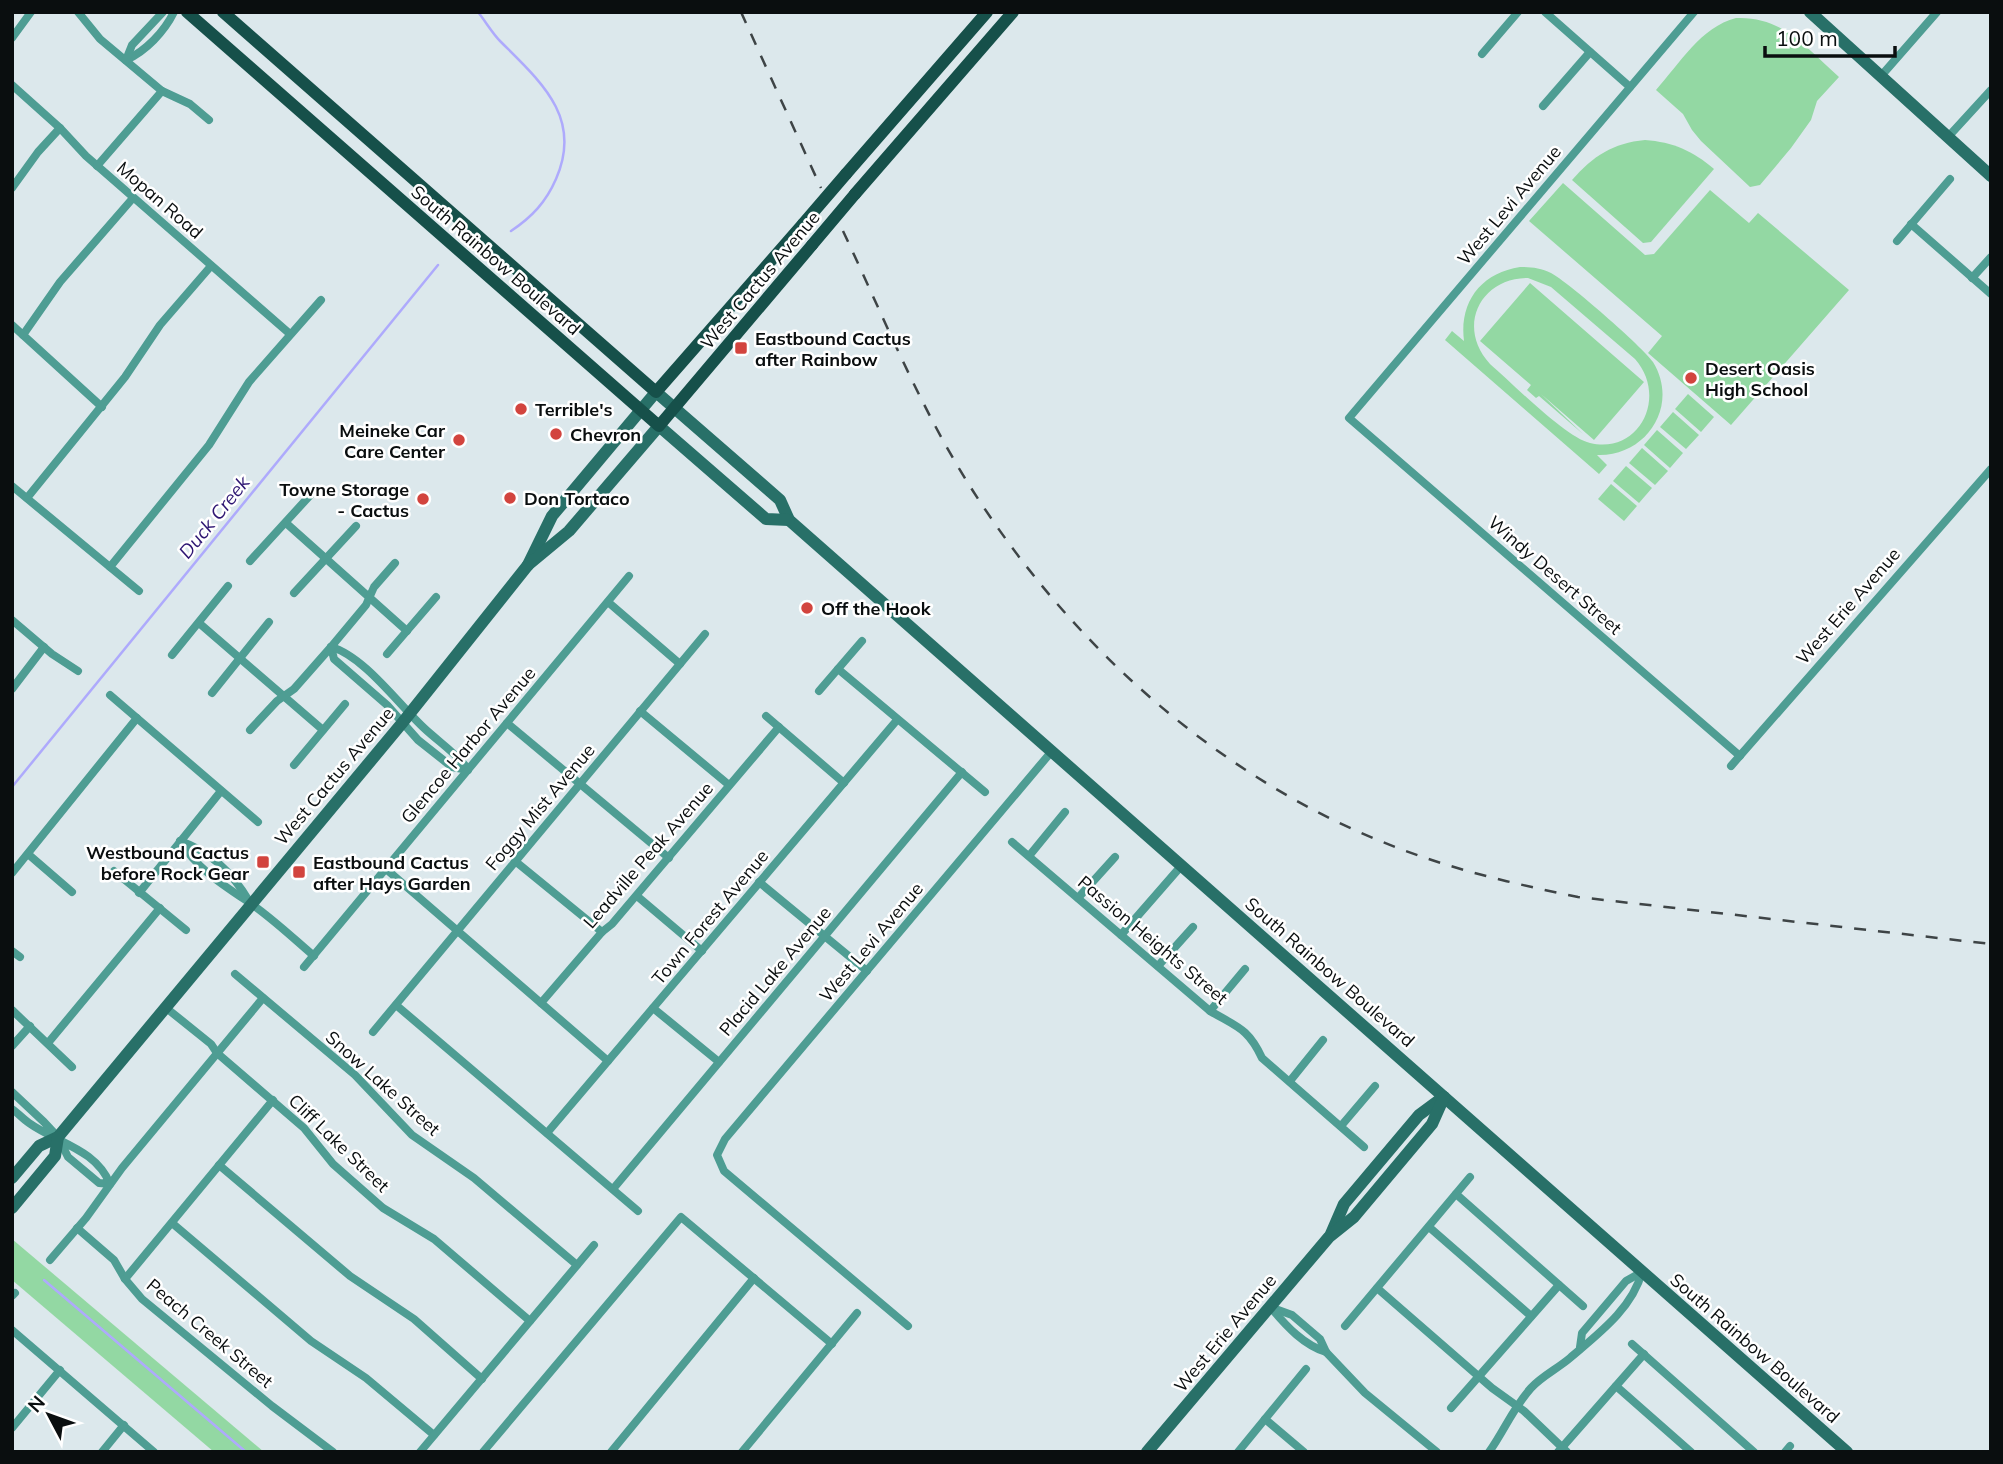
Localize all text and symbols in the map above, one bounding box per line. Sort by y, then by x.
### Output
scale bar [1765,14,1895,58]
text: 100 m [1776,25,1838,51]
street label: West Levi Avenue [1452,140,1566,270]
street label: Mopan Road [112,156,208,244]
street label: South Rainbow Boulevard [407,180,585,340]
street label: West Cactus Avenue [695,206,825,354]
place label: Eastbound Cactus after Rainbow [755,327,911,371]
marker: Eastbound Cactus after Rainbow [733,340,749,356]
place label: Desert Oasis High School [1705,357,1815,401]
marker: Desert Oasis High School [1683,370,1699,386]
place label: Terrible's [535,398,613,421]
marker: Terrible's [513,401,529,417]
place label: Meineke Car Care Center [339,419,446,463]
place label: Chevron [570,423,641,446]
marker: Chevron [548,426,564,442]
marker: Meineke Car Care Center [451,432,467,448]
water label: Duck Creek [173,470,255,563]
place label: Towne Storage - Cactus [279,478,409,522]
place label: Don Tortaco [524,487,630,510]
marker: Don Tortaco [502,490,518,506]
marker: Towne Storage - Cactus [415,491,431,507]
street label: Windy Desert Street [1483,511,1627,639]
street label: West Erie Avenue [1791,543,1905,669]
place label: Off the Hook [821,597,932,620]
marker: Off the Hook [799,600,815,616]
street label: Glencoe Harbor Avenue [396,662,540,828]
street label: West Cactus Avenue [269,702,399,850]
street label: Foggy Mist Avenue [480,739,600,875]
street label: Leadville Peak Avenue [578,777,718,933]
place label: Westbound Cactus before Rock Gear [86,841,250,885]
street label: Town Forest Avenue [647,845,773,989]
place label: Eastbound Cactus after Hays Garden [313,851,471,895]
marker: Westbound Cactus before Rock Gear [255,854,271,870]
marker: Eastbound Cactus after Hays Garden [291,864,307,880]
street label: Passion Heights Street [1073,871,1233,1009]
street label: West Levi Avenue [814,877,928,1007]
street label: South Rainbow Boulevard [1241,892,1419,1052]
street label: Placid Lake Avenue [714,901,836,1041]
street label: Snow Lake Street [321,1026,445,1140]
street label: Cliff Lake Street [284,1089,394,1197]
street label: South Rainbow Boulevard [1666,1268,1844,1428]
street label: West Erie Avenue [1169,1269,1281,1397]
street label: Peach Creek Street [142,1273,278,1393]
north arrow [14,1380,84,1450]
text: N [22,1391,50,1417]

